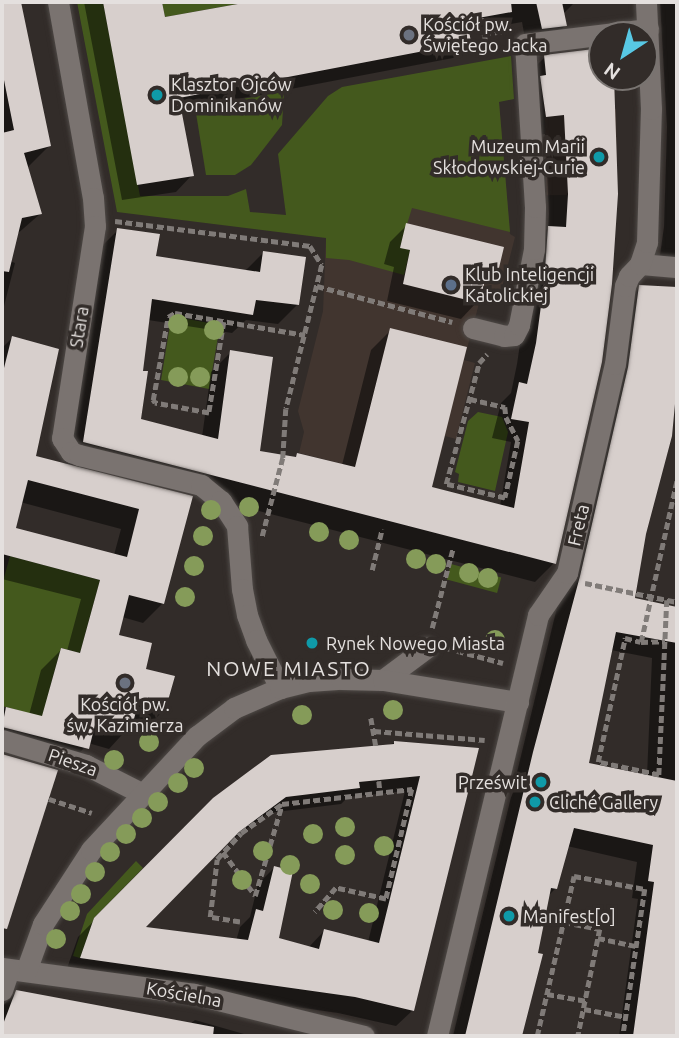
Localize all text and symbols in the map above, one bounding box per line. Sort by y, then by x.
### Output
place label: Kościół pw. Świętego Jacka [423,14,547,56]
north arrow [588,21,658,91]
marker: Kościół pw. Świętego Jacka [401,27,417,43]
text: N [600,58,624,84]
place label: Klasztor Ojców Dominikanów [171,74,292,116]
marker: Klasztor Ojców Dominikanów [149,87,165,103]
place label: Muzeum Marii Skłodowskiej-Curie [433,136,585,178]
marker: Muzeum Marii Skłodowskiej-Curie [591,149,607,165]
place label: Klub Inteligencji Katolickiej [465,264,594,306]
marker: Klub Inteligencji Katolickiej [443,277,459,293]
street label: Stara [65,305,93,349]
street label: Freta [563,502,593,548]
place label: Rynek Nowego Miasta [326,632,505,654]
marker: Rynek Nowego Miasta [304,635,320,651]
district label: NOWE MIASTO [208,655,370,681]
marker: Kościół pw. św. Kazimierza [117,675,133,691]
place label: Kościół pw. św. Kazimierza [67,694,183,736]
street label: Piesza [46,744,100,780]
place label: Prześwit [458,771,527,793]
marker: Prześwit [533,774,549,790]
place label: Cliché Gallery [549,791,658,813]
marker: Cliché Gallery [527,794,543,810]
place label: Manifest[o] [523,905,616,927]
marker: Manifest[o] [501,908,517,924]
street label: Kościelna [145,977,223,1011]

